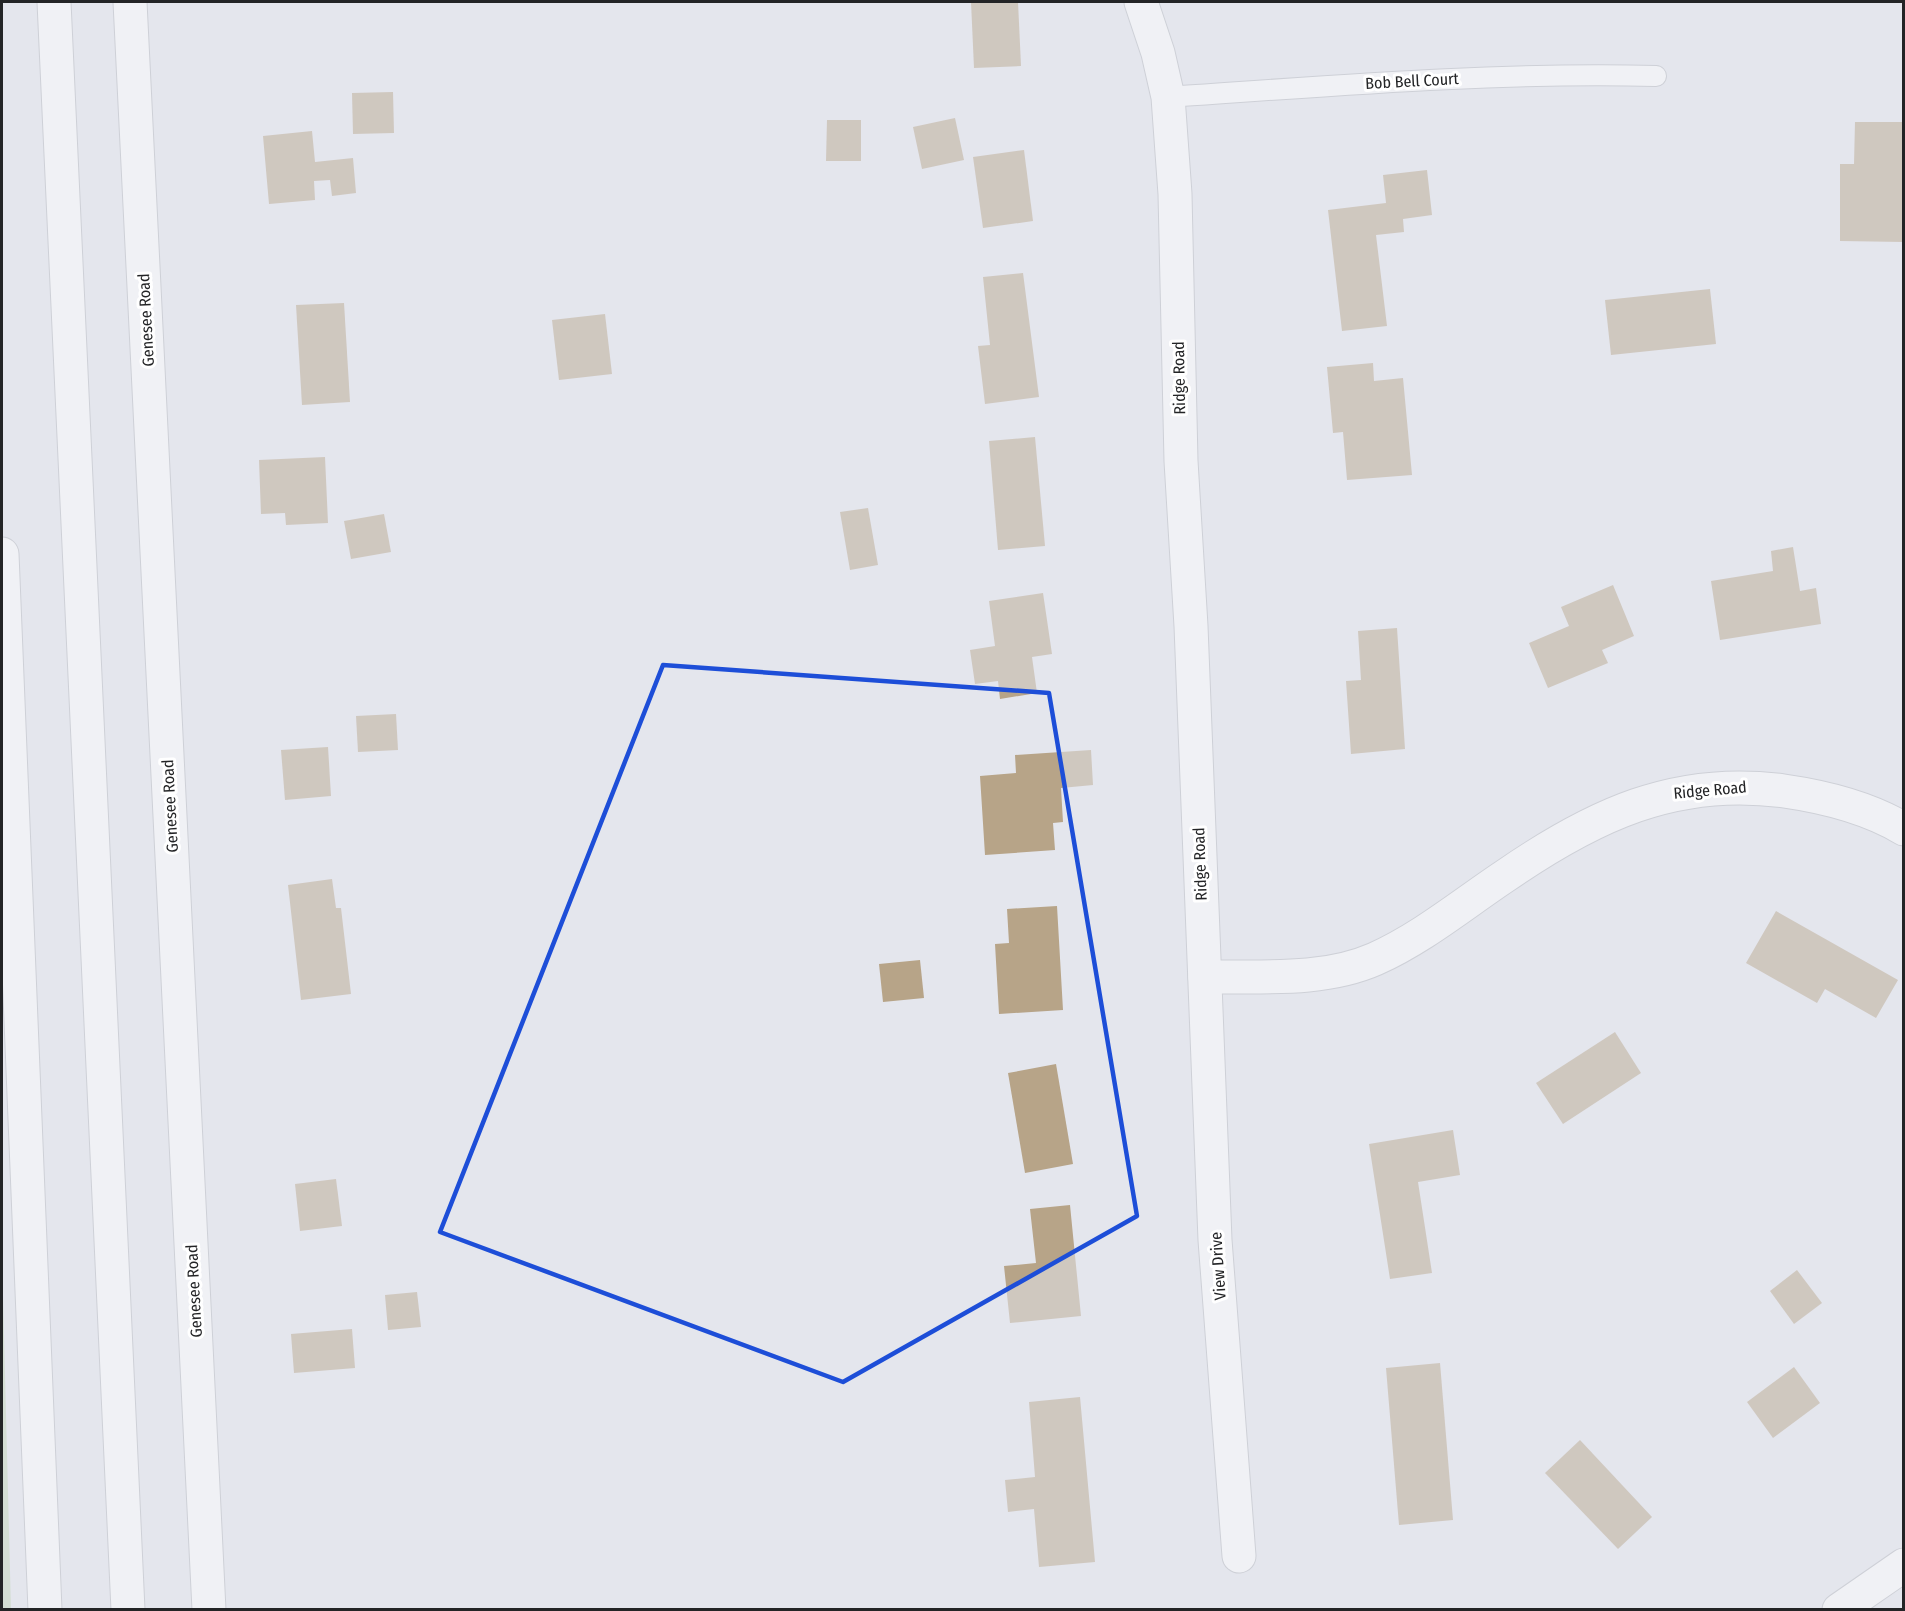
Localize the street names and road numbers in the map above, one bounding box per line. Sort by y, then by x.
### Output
street label: Bob Bell Court [1365,69,1460,93]
street label: Genesee Road [134,273,158,367]
street label: Ridge Road [1169,341,1189,415]
street label: Genesee Road [158,759,182,853]
street label: Ridge Road [1673,777,1747,803]
street label: Ridge Road [1189,827,1211,901]
street label: View Drive [1206,1231,1230,1301]
street label: Genesee Road [182,1244,206,1338]

